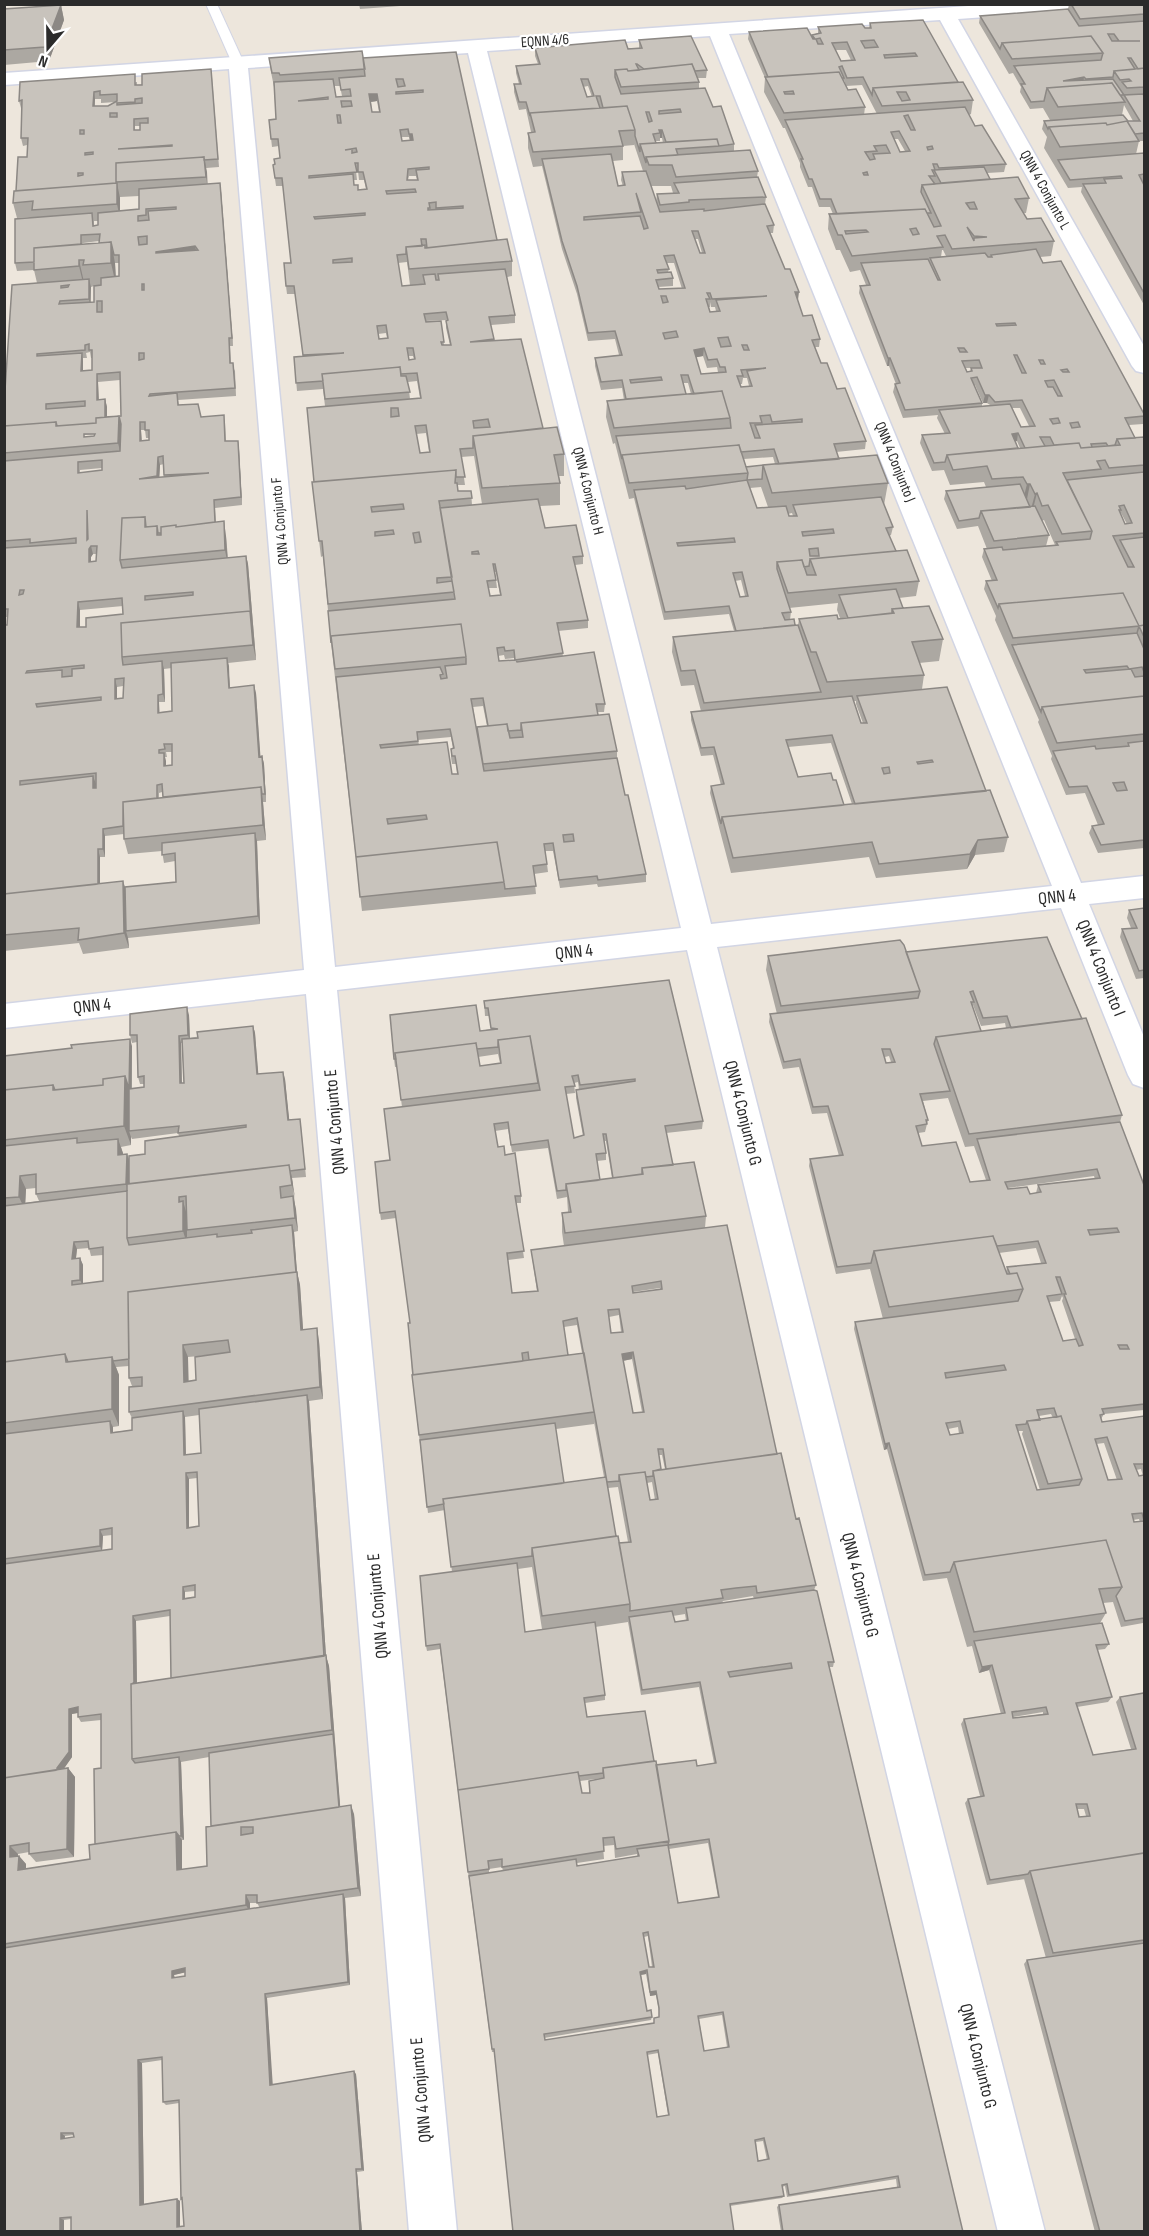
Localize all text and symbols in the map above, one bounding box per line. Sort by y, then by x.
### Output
north arrow [18,18,78,78]
street label: EQNN 4/6 [520,30,570,52]
text: N [36,50,51,71]
street label: QNN 4 Conjunto L [1015,147,1075,233]
street label: QNN 4 Conjunto J [870,419,920,505]
street label: QNN 4 Conjunto H [568,445,608,537]
street label: QNN 4 Conjunto F [267,476,293,566]
street label: QNN 4 [1037,885,1077,909]
street label: QNN 4 Conjunto I [1072,917,1130,1019]
street label: QNN 4 [554,940,594,964]
street label: QNN 4 [72,994,112,1018]
street label: QNN 4 Conjunto G [720,1058,766,1168]
street label: QNN 4 Conjunto E [320,1068,350,1176]
street label: QNN 4 Conjunto G [837,1530,883,1640]
street label: QNN 4 Conjunto E [363,1552,393,1660]
street label: QNN 4 Conjunto G [955,2001,1001,2111]
street label: QNN 4 Conjunto E [406,2036,436,2144]

